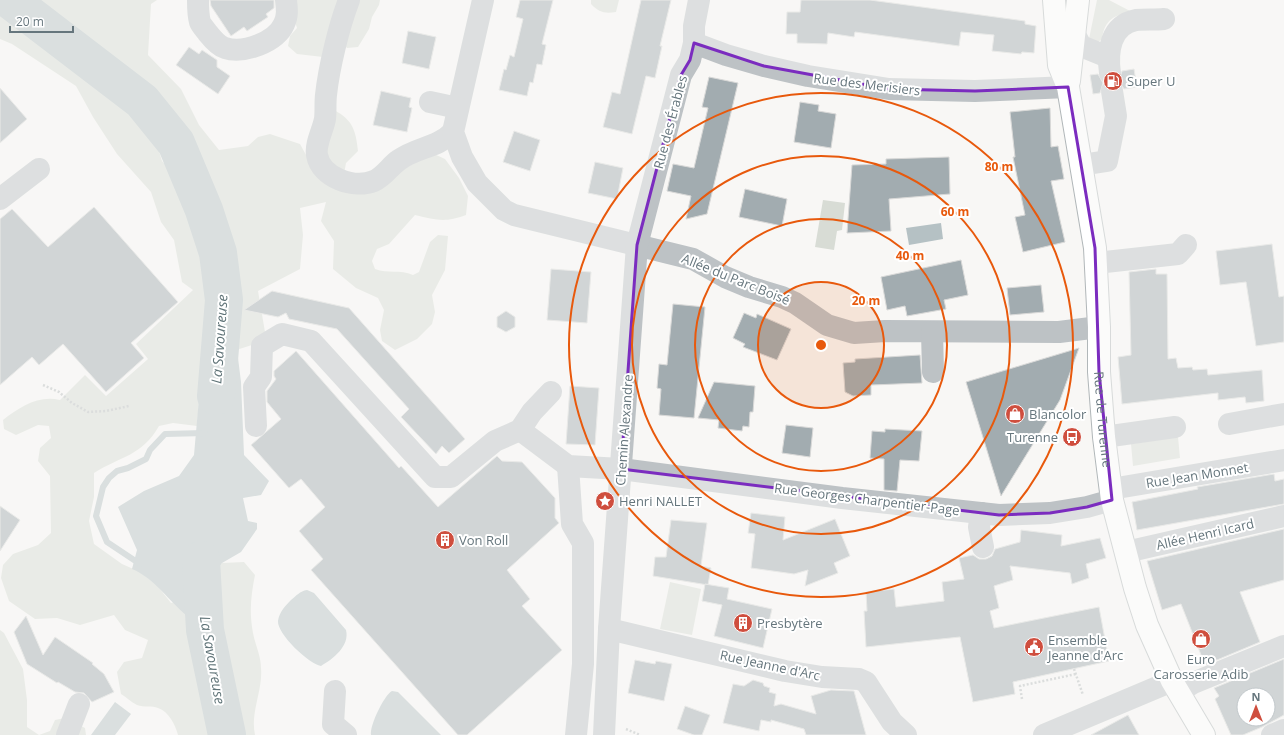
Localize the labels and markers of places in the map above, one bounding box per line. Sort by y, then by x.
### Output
fuel station icon: Super U [1102,70,1124,92]
place label: Super U [1127,72,1176,90]
centre of rings [814,338,828,352]
shop icon: Blancolor [1004,403,1026,425]
place label: Blancolor [1029,405,1087,423]
bus stop icon: Turenne [1061,426,1083,448]
place label: Turenne [1007,428,1058,446]
place icon: Henri NALLET [594,490,616,512]
place label: Henri NALLET [619,492,703,510]
building icon: Von Roll [434,529,456,551]
place label: Von Roll [459,531,508,549]
building icon: Presbytère [732,612,754,634]
place label: Presbytère [757,614,823,632]
shop icon: Euro Carosserie Adib [1190,628,1212,650]
place label: Ensemble Jeanne d'Arc [1046,631,1123,664]
public building icon: Ensemble Jeanne d'Arc [1023,636,1045,658]
place label: Euro Carosserie Adib [1154,650,1249,683]

